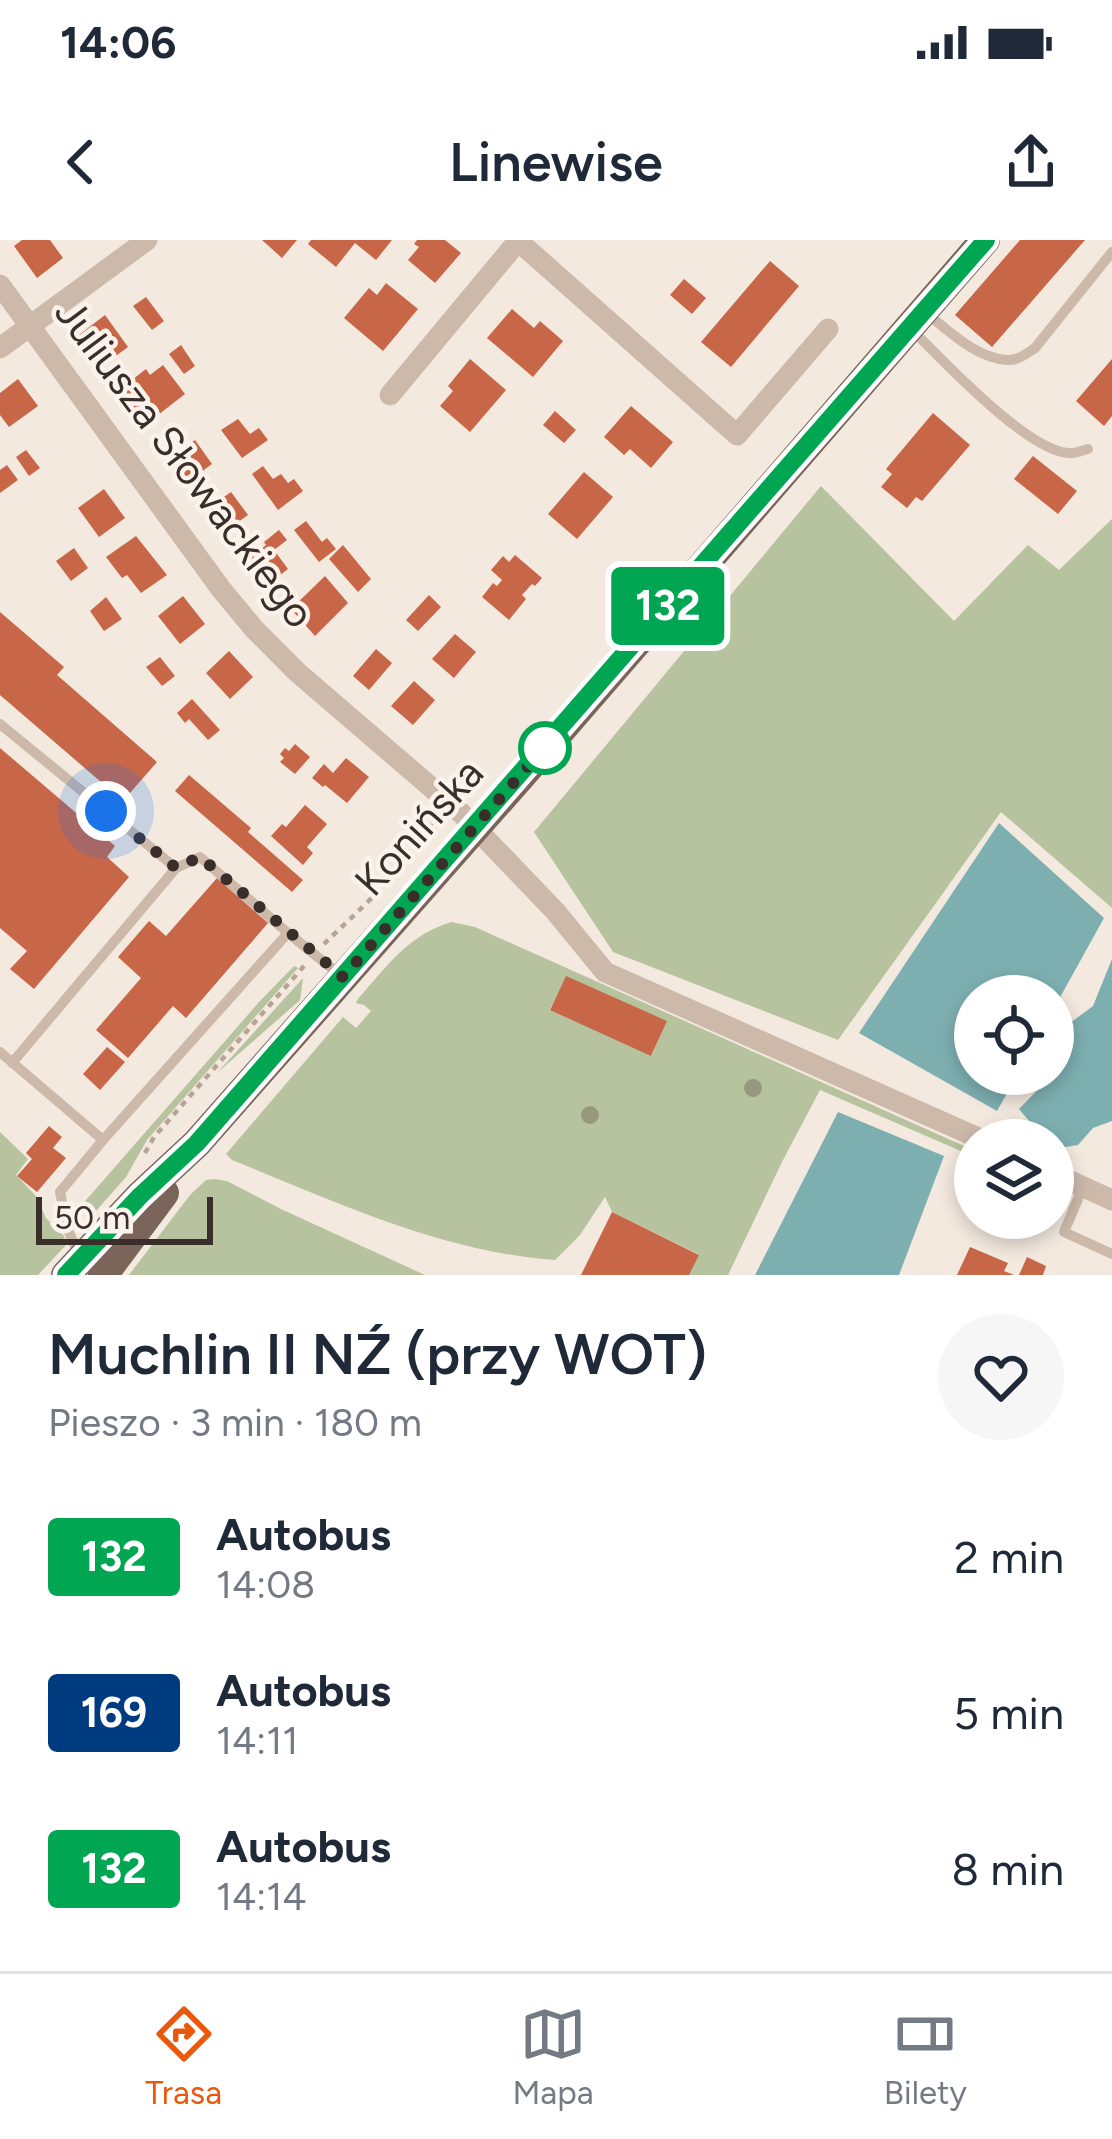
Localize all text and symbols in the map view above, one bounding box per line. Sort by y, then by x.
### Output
text: 14:06 [60,15,176,69]
icon: back [48,129,114,195]
icon: share [998,129,1064,195]
text: Linewise [449,130,663,195]
street label: Juliusza Słowackiego [44,288,326,638]
line badge: 132 [599,567,737,645]
text: 132 [635,580,701,631]
unlabelled marker [520,723,570,773]
street label: Konińska [344,748,494,906]
your location [76,781,136,841]
map controls [954,975,1074,1239]
button: locate [954,975,1074,1095]
button: layers [954,1119,1074,1239]
scale bar [36,1191,213,1244]
text: 50 m [54,1198,130,1237]
button: heart [938,1314,1064,1440]
text: Muchlin II NŹ (przy WOT) [48,1320,707,1388]
text: Pieszo · 3 min · 180 m [48,1399,422,1446]
text: Autobus [216,1507,391,1561]
text: 2 min [954,1530,1064,1584]
text: 132 [81,1531,147,1582]
text: 14:08 [216,1561,315,1608]
text: Autobus [216,1663,391,1717]
text: 5 min [953,1686,1064,1740]
text: 169 [81,1687,147,1738]
text: 14:11 [216,1717,298,1764]
text: Autobus [216,1819,391,1873]
text: 8 min [951,1842,1064,1896]
text: 132 [81,1843,147,1894]
text: 14:14 [216,1873,307,1920]
tab: Trasa [145,2001,222,2112]
tab: Mapa [512,2001,594,2112]
tab: Bilety [884,2001,967,2112]

